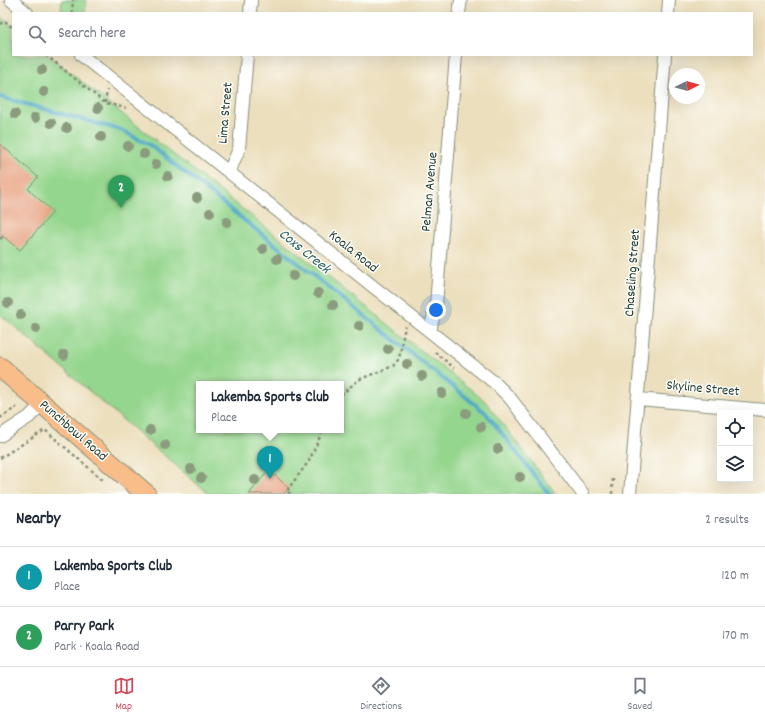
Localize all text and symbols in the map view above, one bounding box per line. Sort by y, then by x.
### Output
search box [12,12,753,56]
icon: search [26,23,48,45]
text: Search here [58,23,126,45]
north arrow [669,68,705,104]
street label: Lima Street [213,81,239,145]
street label: Pelman Avenue [417,151,443,233]
pin: 2 [108,175,134,208]
water label: Coxs Creek [273,224,336,281]
street label: Koala Road [324,226,382,278]
street label: Chaseling Street [620,229,646,317]
your location [426,300,446,320]
street label: Skyline Street [666,376,740,402]
popup [196,381,344,433]
text: Lakemba Sports Club [211,387,329,409]
street label: Punchbowl Road [34,396,112,466]
text: Place [211,409,237,428]
map controls [717,410,753,482]
button: locate [717,410,753,446]
pin: 1 [257,446,283,479]
button: layers [717,446,753,482]
text: Nearby [16,508,60,532]
text: 2 results [705,511,749,530]
text: Lakemba Sports Club [54,556,172,578]
text: 1 [28,567,30,586]
text: 120 m [721,567,749,586]
text: Place [54,578,80,597]
text: Parry Park [54,616,114,638]
text: 2 [26,627,32,646]
text: 170 m [722,627,749,646]
text: Park · Koala Road [54,638,139,657]
tab: Map [113,675,135,715]
tab: Directions [360,675,402,715]
tab: Saved [628,675,652,715]

